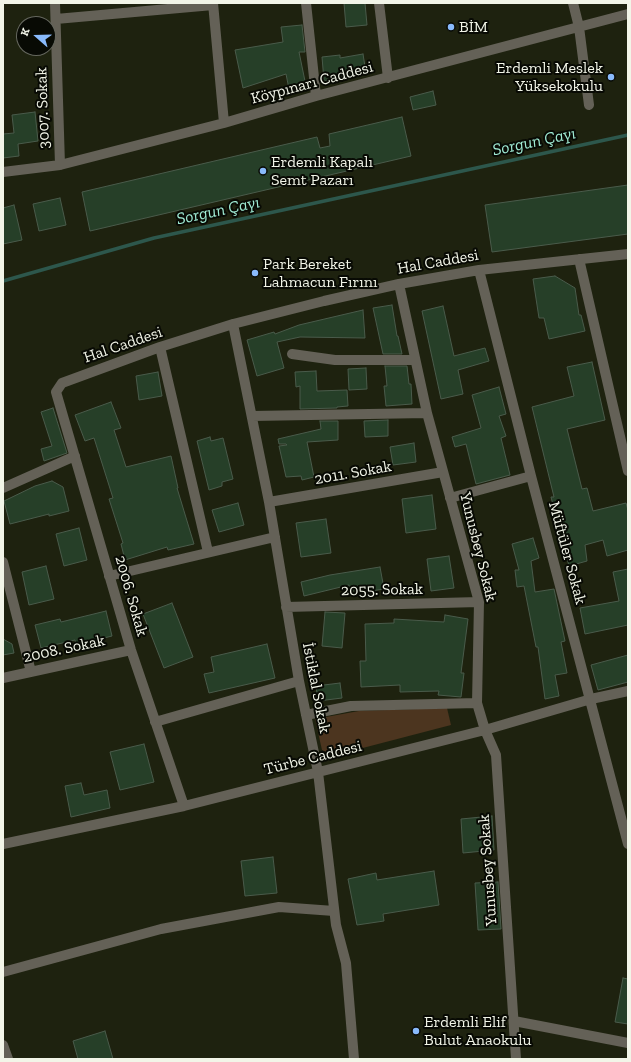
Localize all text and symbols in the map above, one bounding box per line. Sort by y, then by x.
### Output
north arrow [16,16,56,56]
place label: BİM [459,17,488,37]
marker: BİM [446,22,456,32]
text: K [18,26,33,38]
street label: Köypınarı Caddesi [249,57,375,109]
place label: Erdemli Meslek Yüksekokulu [496,58,603,96]
street label: 3007. Sokak [32,67,54,149]
marker: Erdemli Meslek Yüksekokulu [606,72,616,82]
water label: Sorgun Çayı [491,123,577,161]
place label: Erdemli Kapalı Semt Pazarı [271,152,373,190]
marker: Erdemli Kapalı Semt Pazarı [258,166,268,176]
water label: Sorgun Çayı [175,192,261,230]
street label: Hal Caddesi [396,245,480,279]
place label: Park Bereket Lahmacun Fırını [263,254,377,292]
marker: Park Bereket Lahmacun Fırını [250,268,260,278]
street label: Hal Caddesi [81,323,165,367]
street label: 2011. Sokak [313,457,393,489]
street label: Yunusbey Sokak [455,490,501,604]
street label: Müftüler Sokak [544,499,590,607]
street label: 2006. Sokak [110,553,152,639]
street label: 2055. Sokak [341,580,423,600]
street label: 2008. Sokak [21,631,107,667]
street label: İstiklal Sokak [298,641,334,735]
street label: Türbe Caddesi [262,737,364,779]
street label: Yunusbey Sokak [475,814,501,926]
place label: Erdemli Elif Bulut Anaokulu [424,1012,531,1050]
marker: Erdemli Elif Bulut Anaokulu [411,1026,421,1036]

